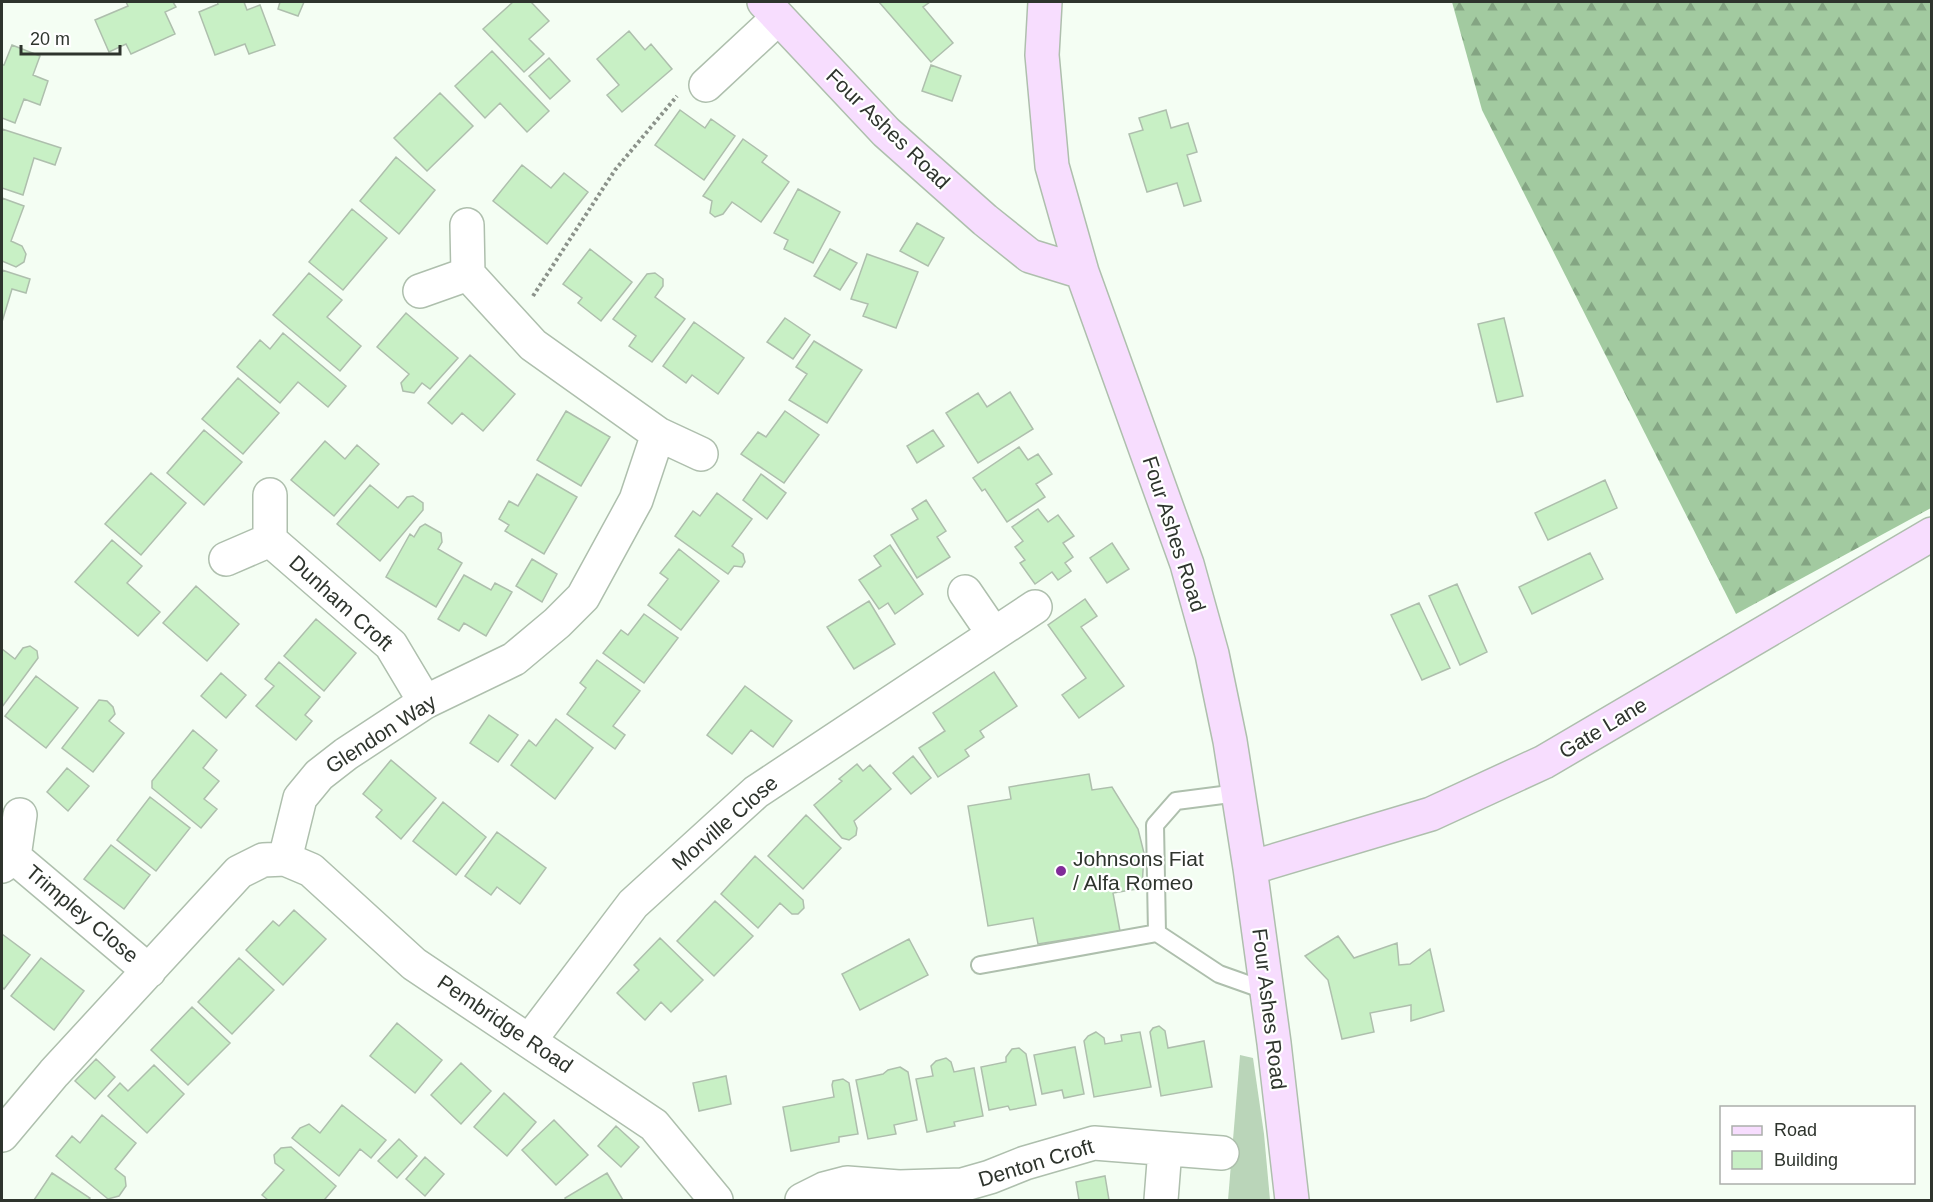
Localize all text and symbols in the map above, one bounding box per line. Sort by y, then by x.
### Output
scale bar [21,18,120,56]
text: 20 m [30,29,70,49]
street label: Four Ashes Road [822,64,955,193]
street label: Four Ashes Road [1138,453,1210,615]
street label: Dunham Croft [285,550,398,655]
street label: Glendon Way [321,689,440,778]
street label: Gate Lane [1555,692,1651,763]
street label: Morville Close [667,771,782,875]
place label: Johnsons Fiat / Alfa Romeo [1073,847,1204,894]
street label: Trimpley Close [22,860,143,967]
marker: Johnsons Fiat / Alfa Romeo [1054,864,1068,878]
street label: Four Ashes Road [1248,927,1291,1091]
street label: Pembridge Road [434,970,577,1077]
legend [1720,1106,1915,1184]
text: Road [1774,1120,1817,1140]
street label: Denton Croft [976,1134,1096,1191]
text: Building [1774,1150,1838,1170]

